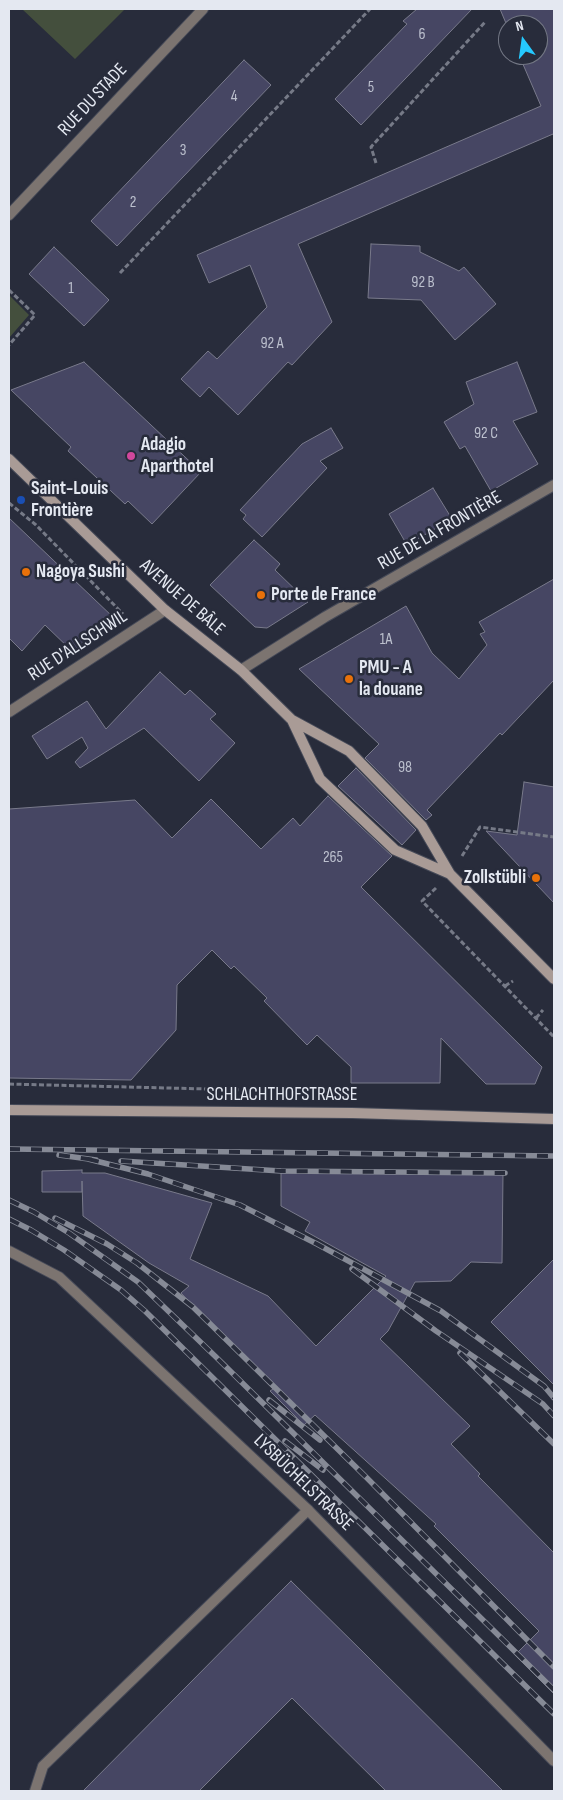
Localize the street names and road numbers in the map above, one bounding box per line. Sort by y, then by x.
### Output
street label: RUE DU STADE [54,59,132,141]
street label: RUE DE LA FRONTIÈRE [374,486,506,576]
street label: AVENUE DE BÂLE [135,555,229,641]
street label: RUE D'ALLSCHWIL [24,606,132,686]
street label: SCHLACHTHOFSTRASSE [206,1084,358,1106]
street label: LYSBÜCHELSTRASSE [248,1430,358,1536]

